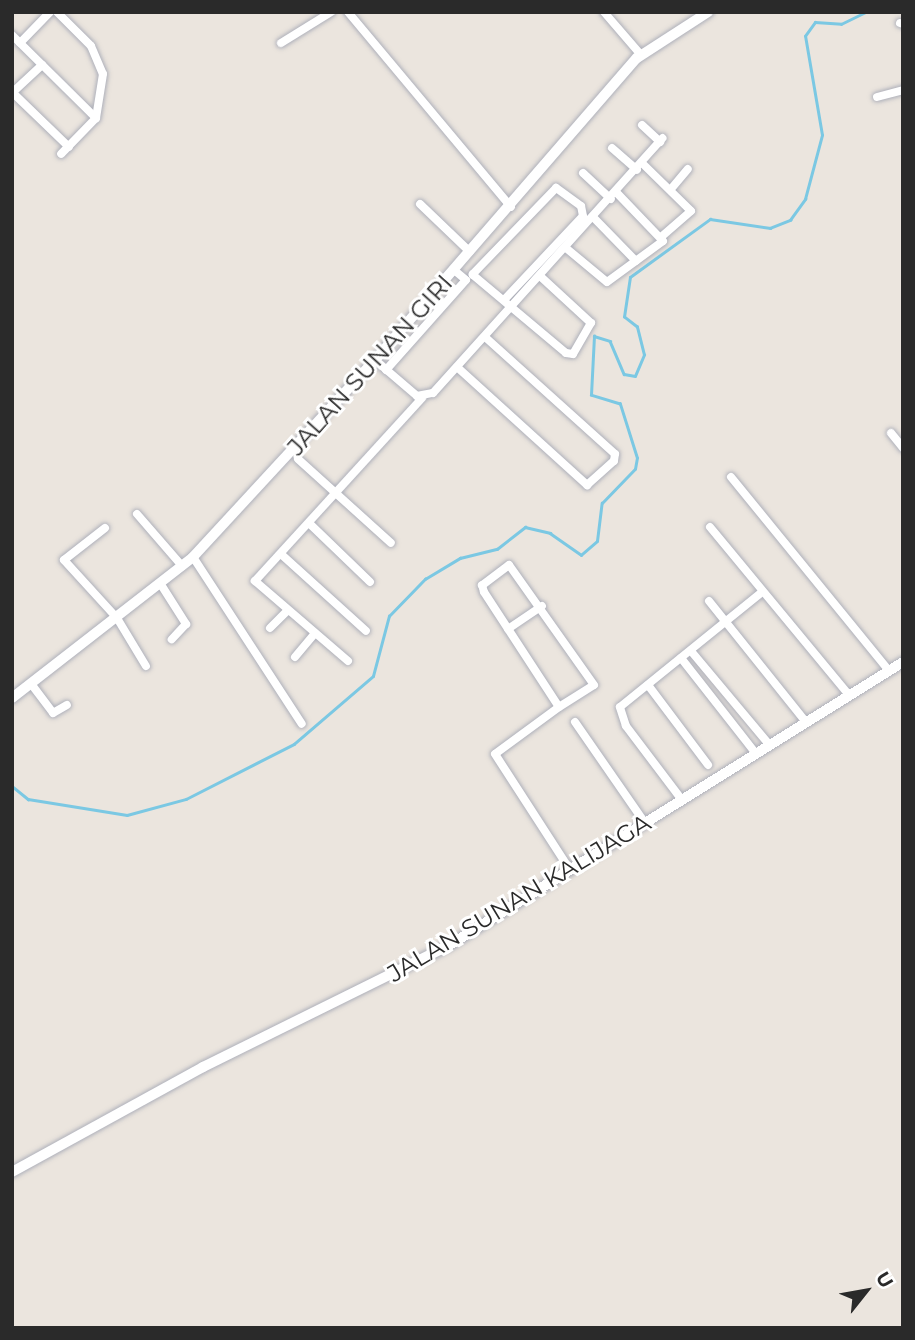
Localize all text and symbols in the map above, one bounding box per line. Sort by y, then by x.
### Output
street label: JALAN SUNAN GIRI [281,269,459,461]
street label: JALAN SUNAN KALIJAGA [382,808,656,988]
north arrow [831,1256,901,1326]
text: U [871,1268,898,1292]

